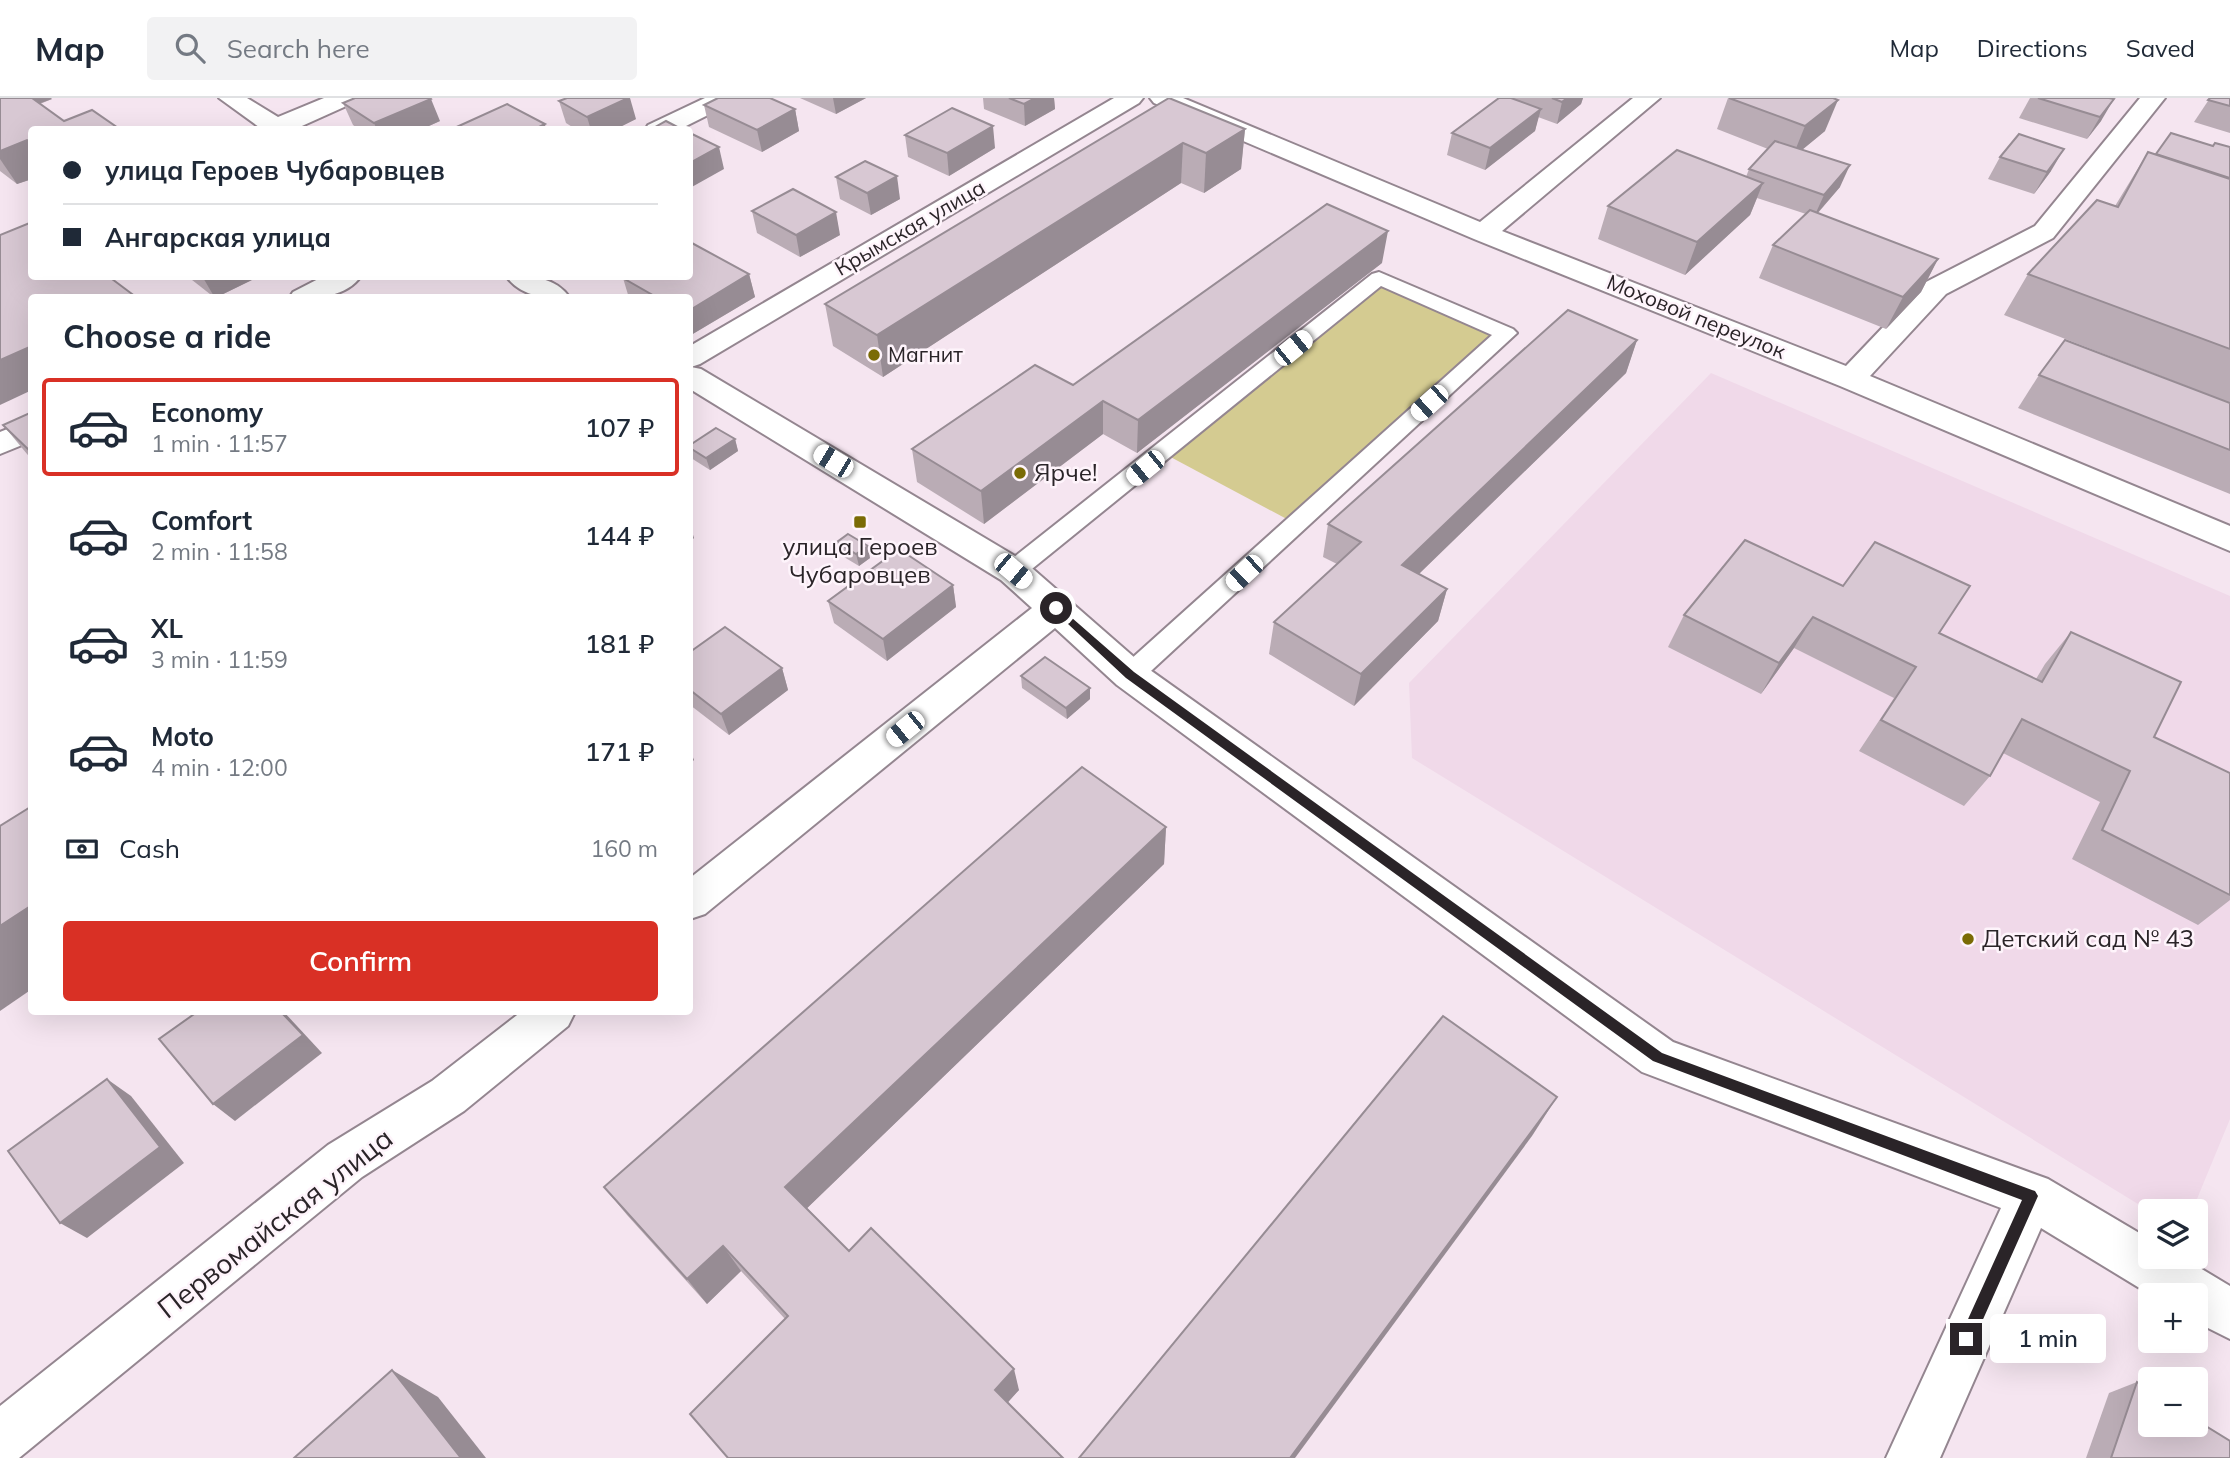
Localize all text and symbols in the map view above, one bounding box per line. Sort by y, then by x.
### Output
search box [147,17,637,80]
text: Map [35,28,105,69]
icon: search [171,29,209,67]
text: Search here [227,32,370,65]
text: Map [1889,33,1939,63]
text: Directions [1977,33,2088,63]
text: Saved [2126,33,2195,63]
text: улица Героев Чубаровцев [105,154,445,187]
street label: Крымская улица [830,174,989,281]
text: Ангарская улица [105,221,331,254]
street label: Моховой переулок [1603,268,1790,364]
text: Choose a ride [63,316,271,356]
car [1271,327,1316,369]
place label: Магнит [888,341,963,367]
marker: Магнит [866,347,882,363]
car [1407,381,1452,425]
icon: car [67,396,130,459]
text: Economy [151,396,263,429]
text: 107 ₽ [585,411,654,444]
text: 1 min · 11:57 [151,429,288,458]
car [810,441,857,481]
car [1123,447,1168,489]
place label: Ярче! [1034,457,1097,487]
marker: Ярче! [1012,465,1028,481]
icon: car [67,504,130,567]
text: Comfort [151,504,252,537]
marker: улица Героев Чубаровцев [852,514,868,530]
text: 144 ₽ [585,519,654,552]
place label: улица Героев Чубаровцев [782,531,938,589]
text: 2 min · 11:58 [151,537,288,566]
car [991,549,1036,593]
car [1222,551,1267,595]
route start [1040,592,1072,624]
icon: car [67,612,130,675]
text: XL [151,612,183,645]
text: 181 ₽ [585,627,654,660]
text: 3 min · 11:59 [151,645,288,674]
car [883,708,928,750]
icon: car [67,720,130,783]
text: Moto [151,720,214,753]
text: 171 ₽ [585,735,654,768]
text: 4 min · 12:00 [151,753,288,782]
icon: cash [63,830,101,868]
text: Cash [119,832,180,865]
text: 160 m [590,834,658,863]
button: Confirm [63,921,658,1001]
place label: Детский сад № 43 [1982,923,2194,953]
marker: Детский сад № 43 [1960,931,1976,947]
street label: Первомайская улица [150,1120,399,1325]
map controls [2138,1199,2208,1437]
button: layers [2138,1199,2208,1269]
button: + [2138,1283,2208,1353]
callout: 1 min [1990,1314,2106,1364]
route end [1950,1323,1982,1355]
text: 1 min [2018,1324,2078,1353]
button: − [2138,1367,2208,1437]

